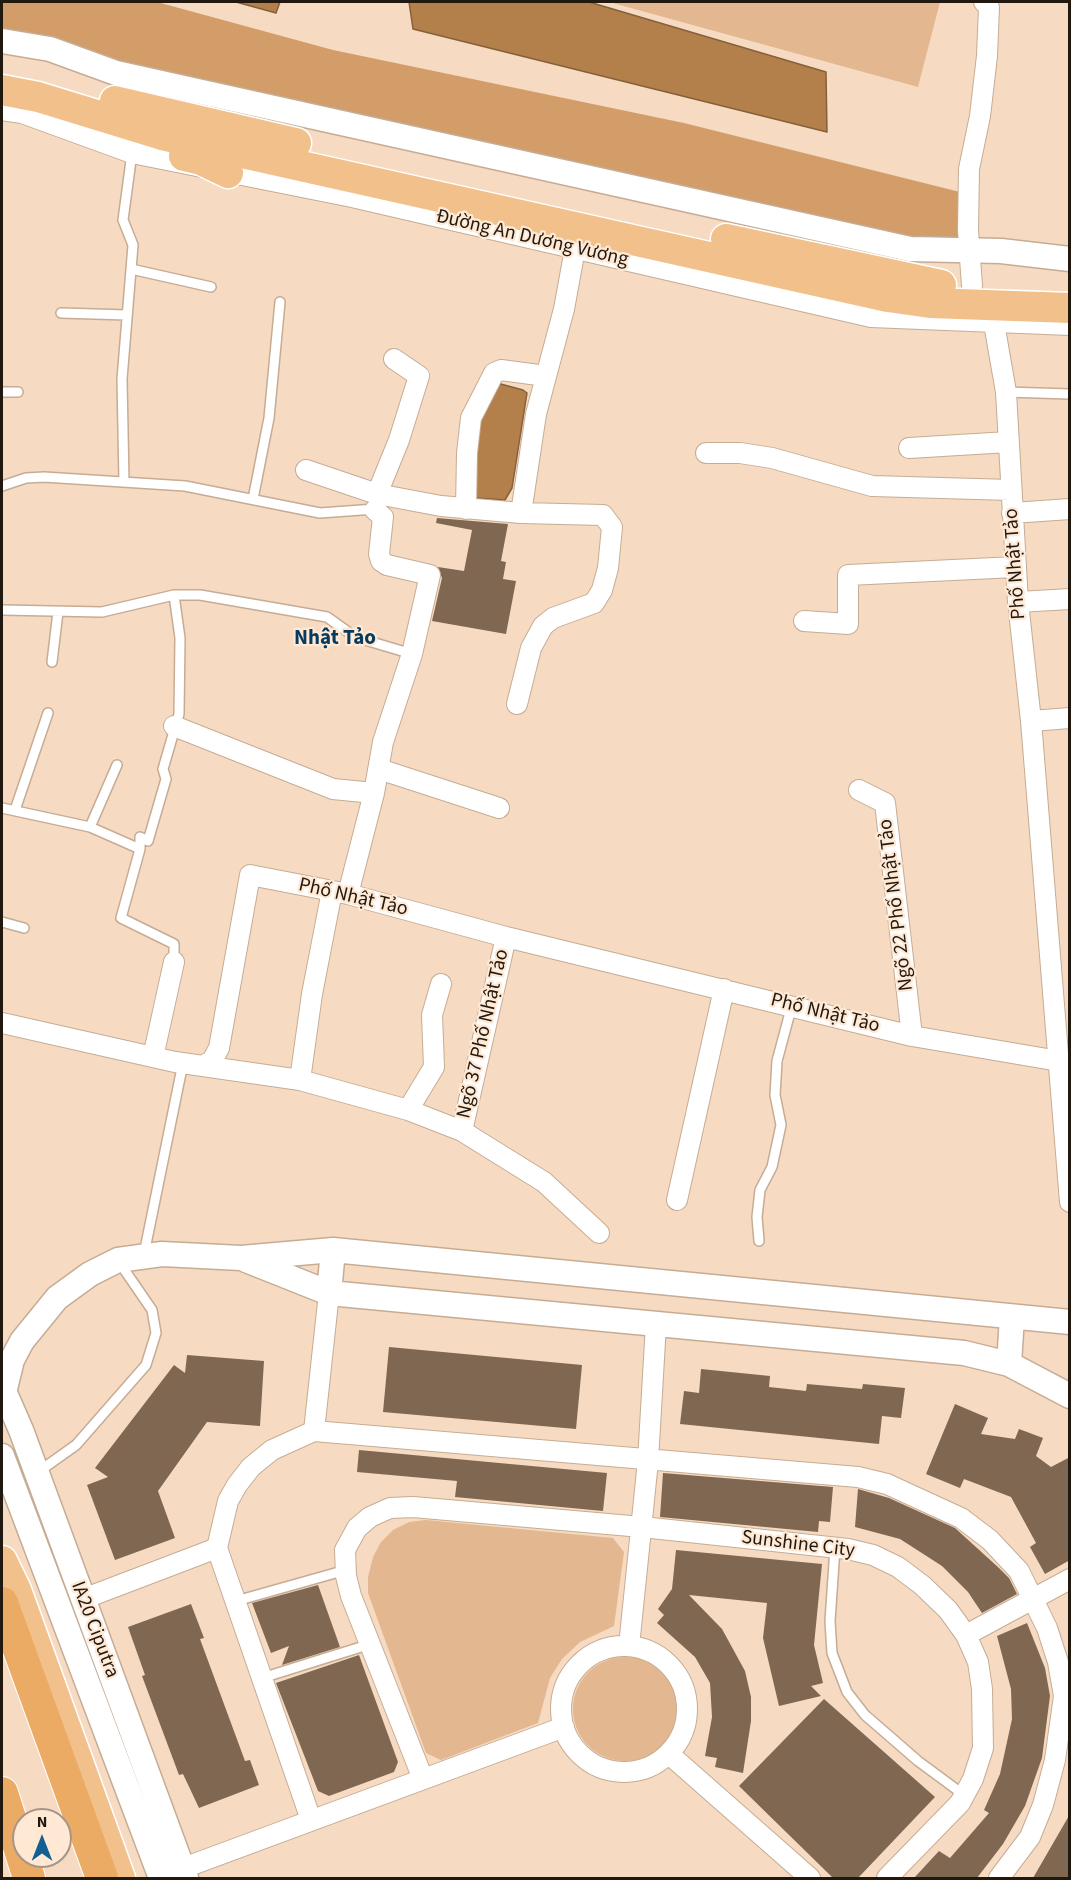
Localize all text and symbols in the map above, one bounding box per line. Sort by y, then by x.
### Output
street label: Đường An Dương Vương [433,205,631,273]
street label: Phố Nhật Tảo [1000,507,1032,621]
district label: Nhật Tảo [294,626,376,652]
street label: Ngõ 22 Phố Nhật Tảo [875,818,919,992]
street label: Phố Nhật Tảo [296,874,410,922]
street label: Ngõ 37 Phố Nhật Tảo [453,947,515,1121]
street label: Phố Nhật Tảo [768,989,882,1039]
street label: Sunshine City [740,1526,856,1564]
street label: IA20 Ciputra [65,1578,123,1682]
north arrow [12,1808,72,1868]
text: N [37,1811,47,1833]

